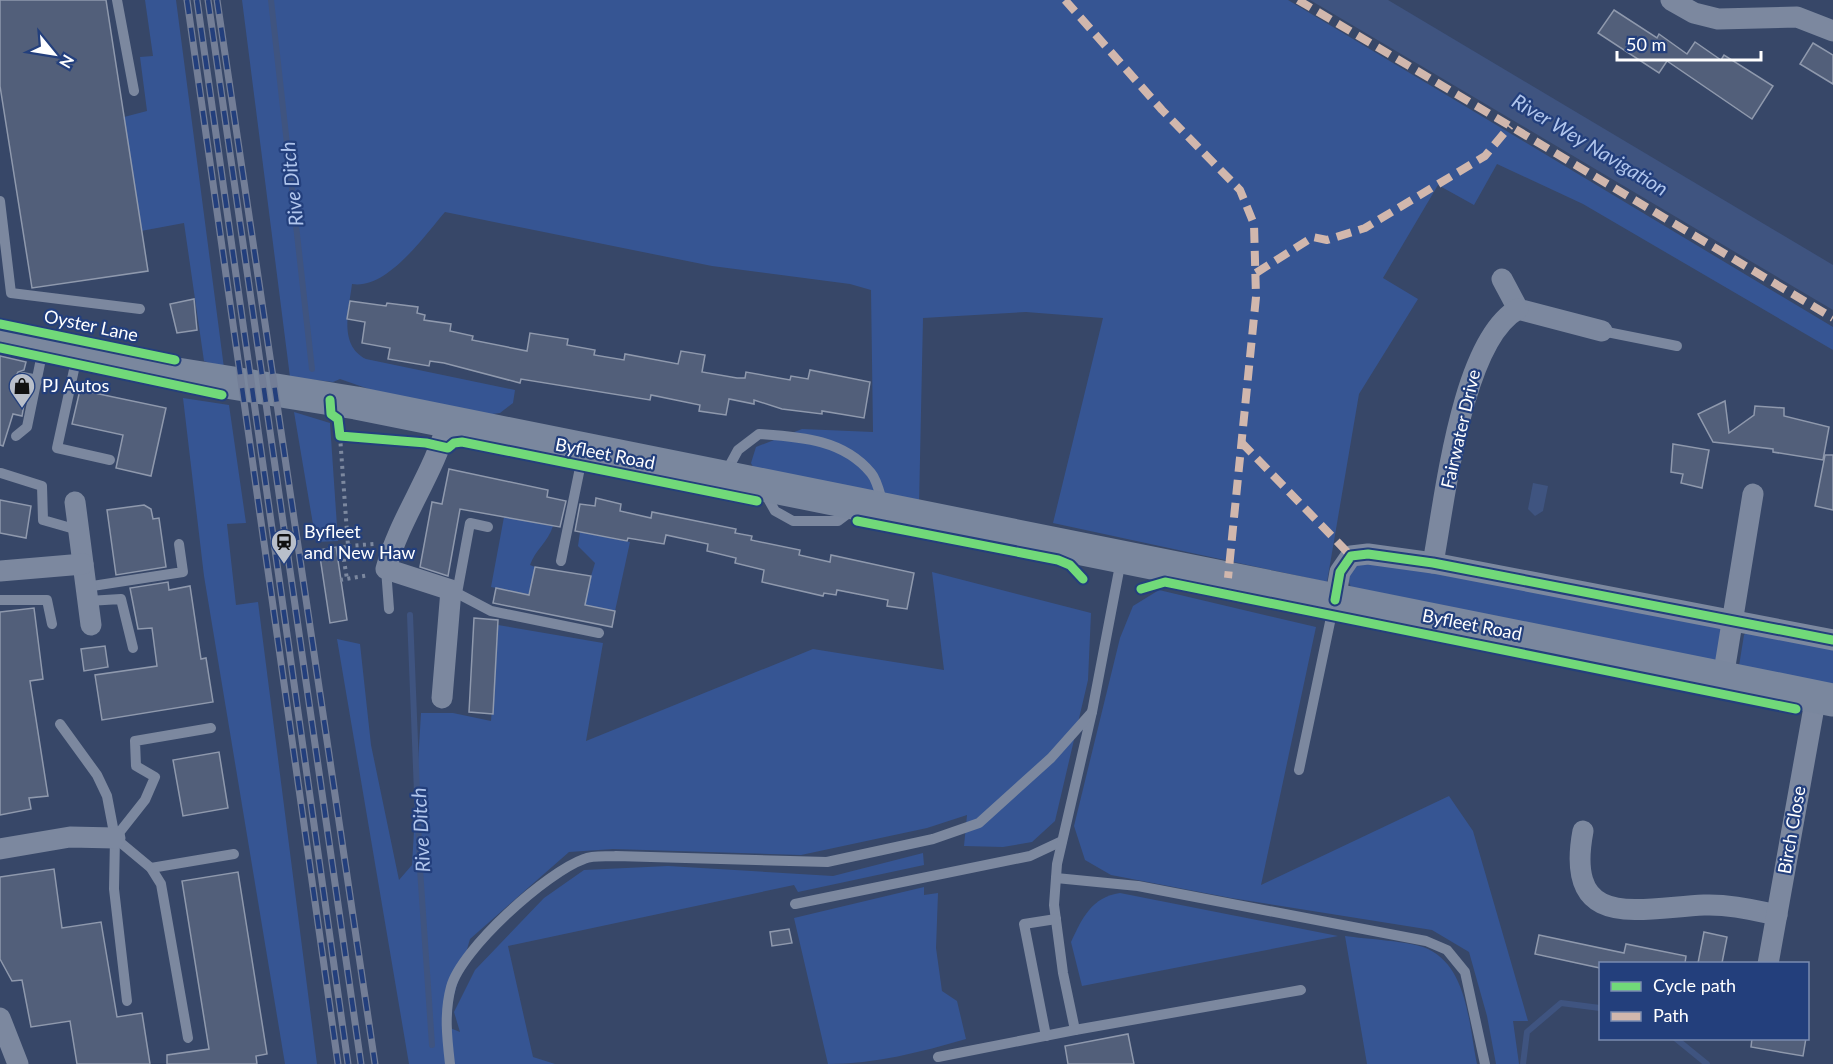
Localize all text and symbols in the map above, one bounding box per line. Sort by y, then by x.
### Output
north arrow [24,24,84,84]
scale bar [1617,24,1761,62]
text: 50 m [1626,33,1666,55]
text: N [56,52,79,72]
water label: River Wey Navigation [1508,88,1673,200]
water label: Rive Ditch [275,141,307,228]
street label: Oyster Lane [42,304,140,346]
street label: Fairwater Drive [1436,367,1484,490]
shop icon: PJ Autos [7,371,37,409]
place label: PJ Autos [42,374,110,396]
street label: Byfleet Road [553,433,657,473]
place label: Byfleet and New Haw [304,520,415,563]
station icon: Byfleet and New Haw [269,527,299,565]
street label: Byfleet Road [1420,604,1524,644]
street label: Birch Close [1772,784,1810,876]
water label: Rive Ditch [406,787,434,873]
legend [1599,962,1809,1040]
text: Cycle path [1653,974,1736,996]
text: Path [1653,1004,1689,1026]

